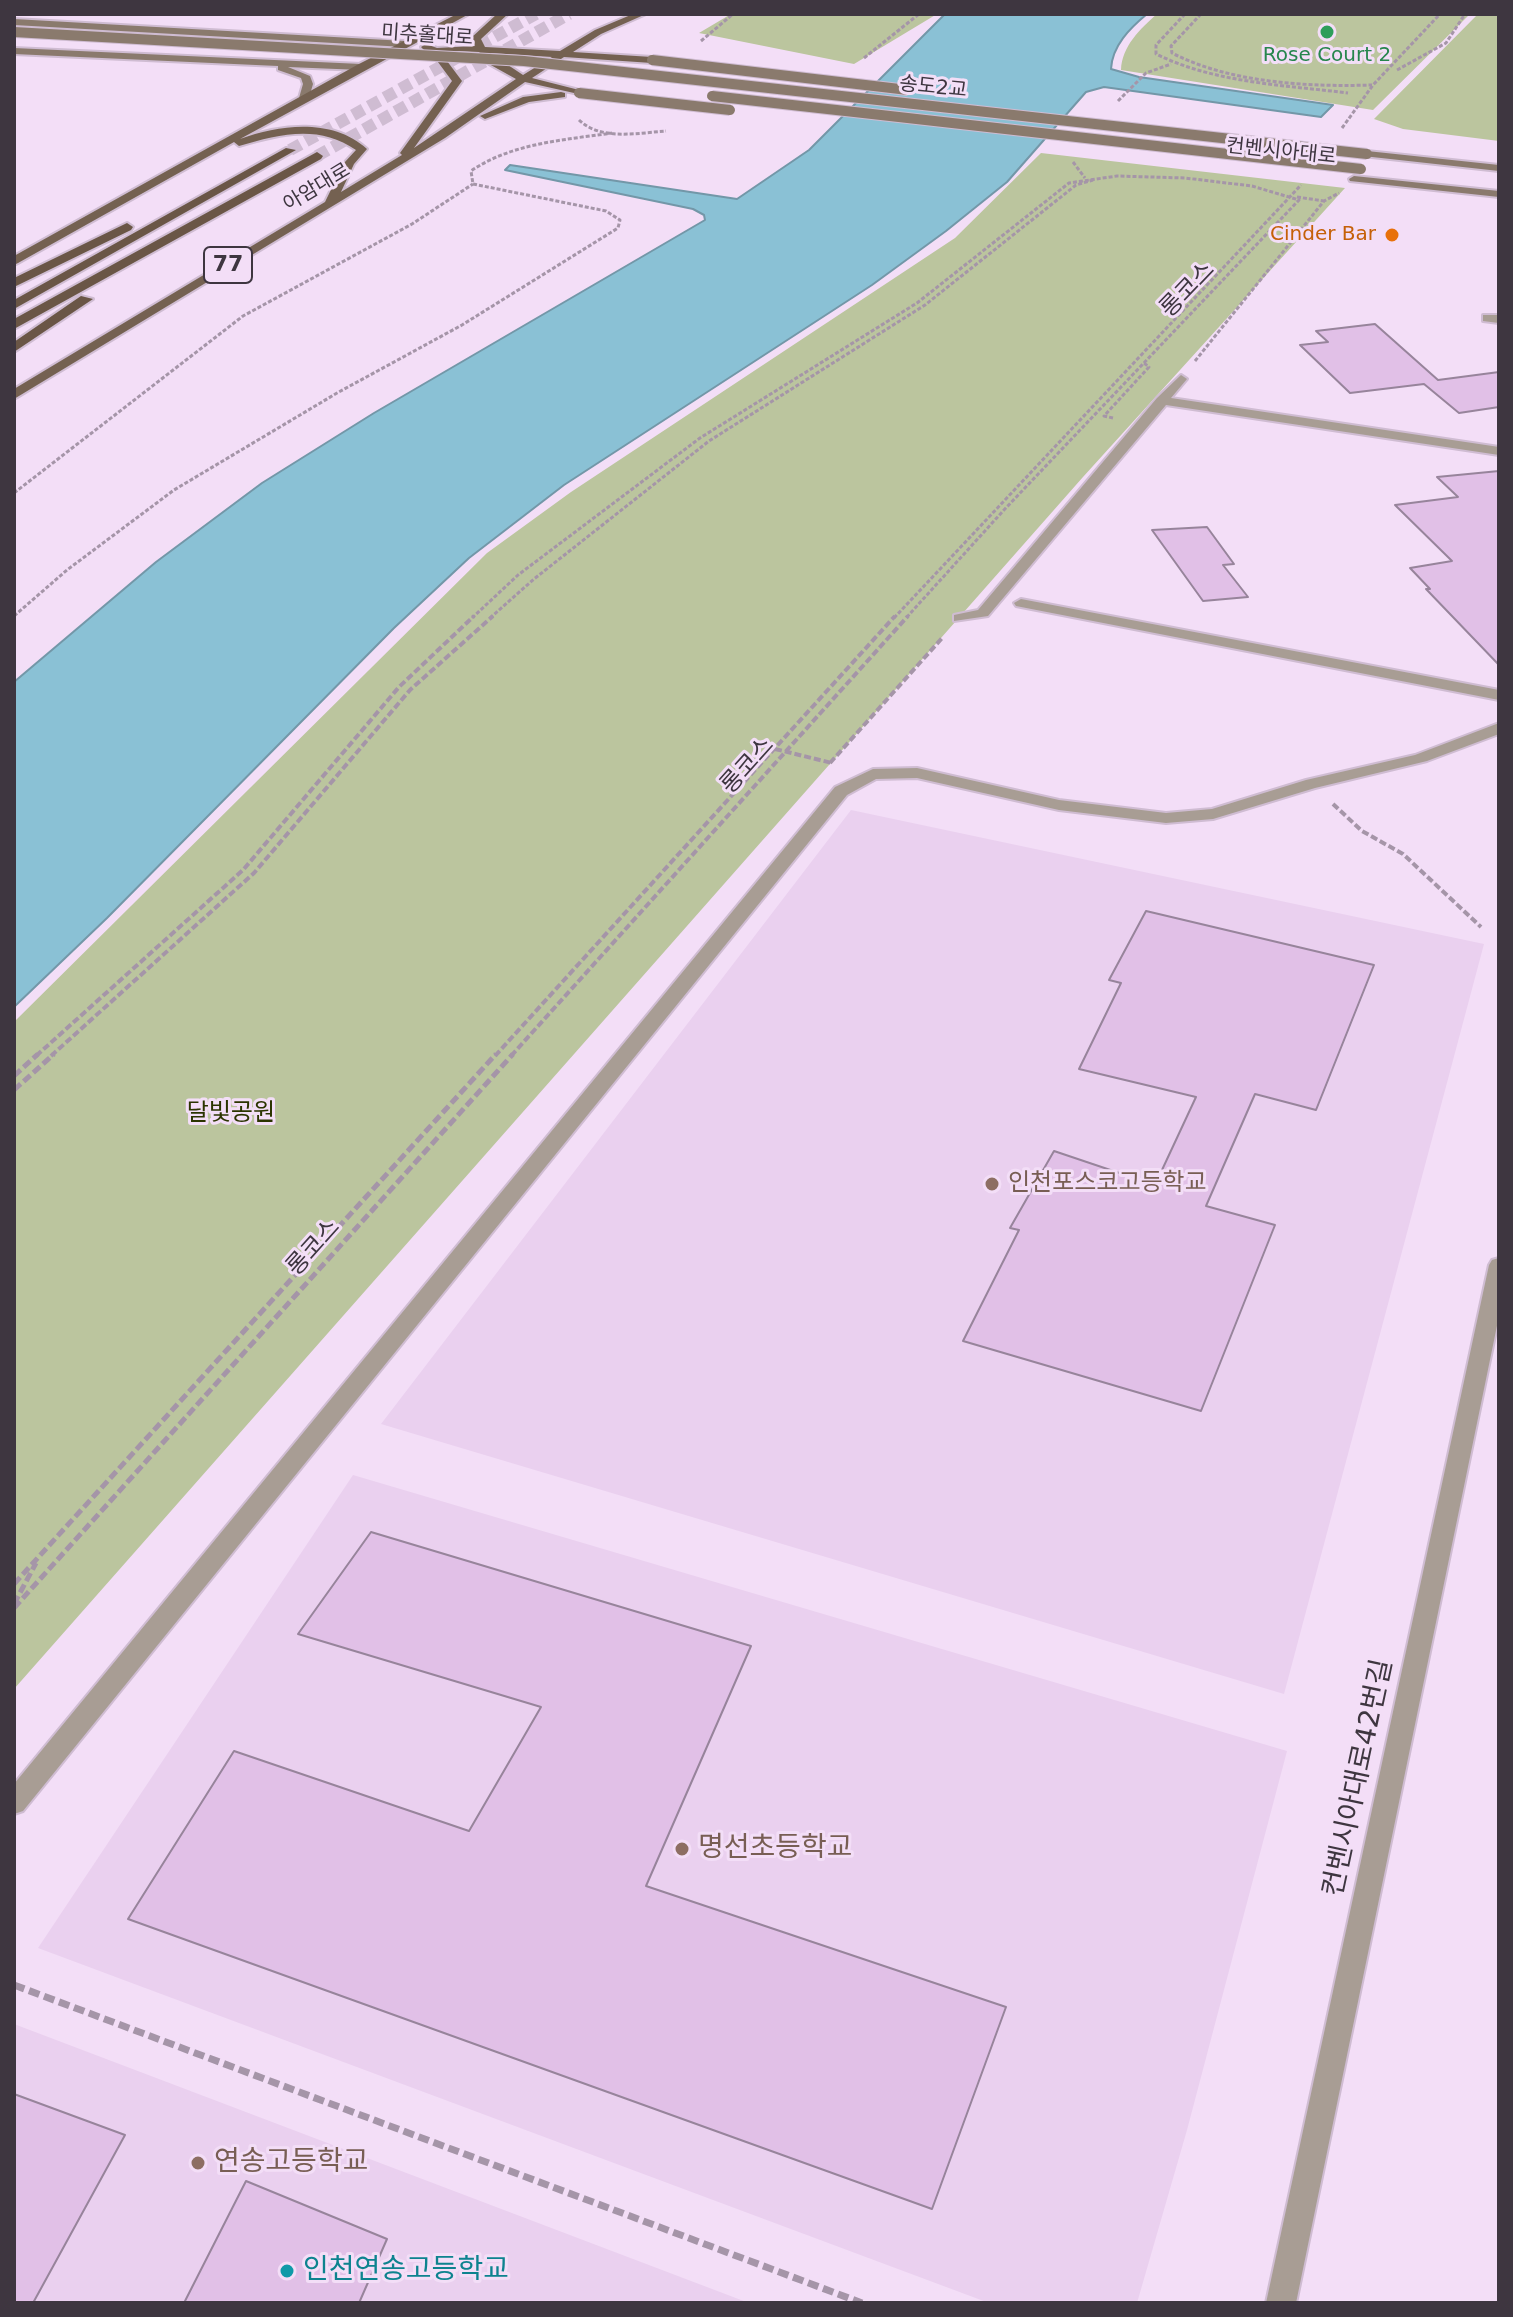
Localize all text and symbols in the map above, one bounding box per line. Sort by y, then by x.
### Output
street label: 미추홀대로 [380,21,474,51]
marker: Rose Court 2 [1318,23,1336,41]
place label: Rose Court 2 [1263,44,1391,68]
street label: 송도2교 [898,73,968,103]
street label: 컨벤시아대로 [1225,134,1337,170]
street label: 아암대로 [279,159,355,217]
place label: Cinder Bar [1270,223,1376,247]
marker: Cinder Bar [1383,226,1401,244]
road number: 77 [204,247,252,283]
street label: 롱코스 [1155,256,1221,324]
street label: 롱코스 [715,732,781,800]
park label: 달빛공원 [187,1100,275,1128]
place label: 인천포스코고등학교 [1008,1170,1207,1198]
marker: 인천포스코고등학교 [983,1175,1001,1193]
street label: 롱코스 [281,1214,347,1282]
street label: 컨벤시아대로42번길 [1317,1656,1401,1900]
place label: 명선초등학교 [698,1832,853,1866]
marker: 명선초등학교 [673,1840,691,1858]
place label: 연송고등학교 [214,2146,369,2180]
marker: 연송고등학교 [189,2154,207,2172]
place label: 인천연송고등학교 [303,2254,509,2288]
marker: 인천연송고등학교 [278,2262,296,2280]

